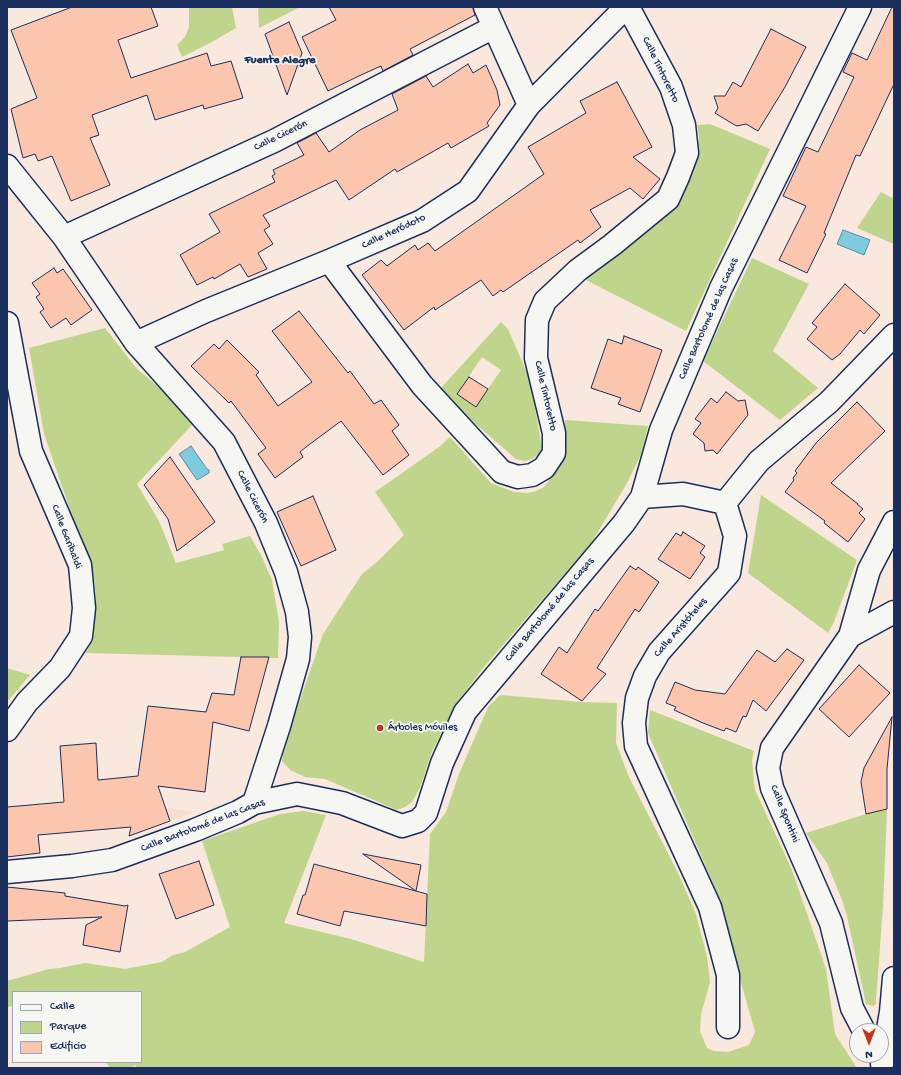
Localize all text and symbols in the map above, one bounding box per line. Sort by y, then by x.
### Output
street label: Calle Tintoretto [638,35,682,105]
district label: Fuente Alegre [245,54,315,68]
street label: Calle Cicerón [252,117,310,155]
street label: Calle Heródoto [360,211,428,253]
street label: Calle Bartolomé de las Casas [676,256,742,382]
street label: Calle Tintoretto [531,360,559,432]
street label: Calle Cicerón [233,468,271,526]
street label: Calle Garibaldi [48,503,84,571]
street label: Calle Bartolomé de las Casas [503,555,597,665]
street label: Calle Aristóteles [652,596,710,660]
place label: Árboles Móviles [388,721,457,735]
marker: Árboles Móviles [375,723,385,733]
street label: Calle Spontini [766,783,802,845]
street label: Calle Bartolomé de las Casas [139,796,267,856]
legend [12,991,142,1063]
text: Calle [50,1000,75,1014]
text: Parque [50,1020,87,1034]
north arrow [849,1023,889,1063]
text: Edificio [50,1040,86,1054]
text: N [865,1048,873,1060]

